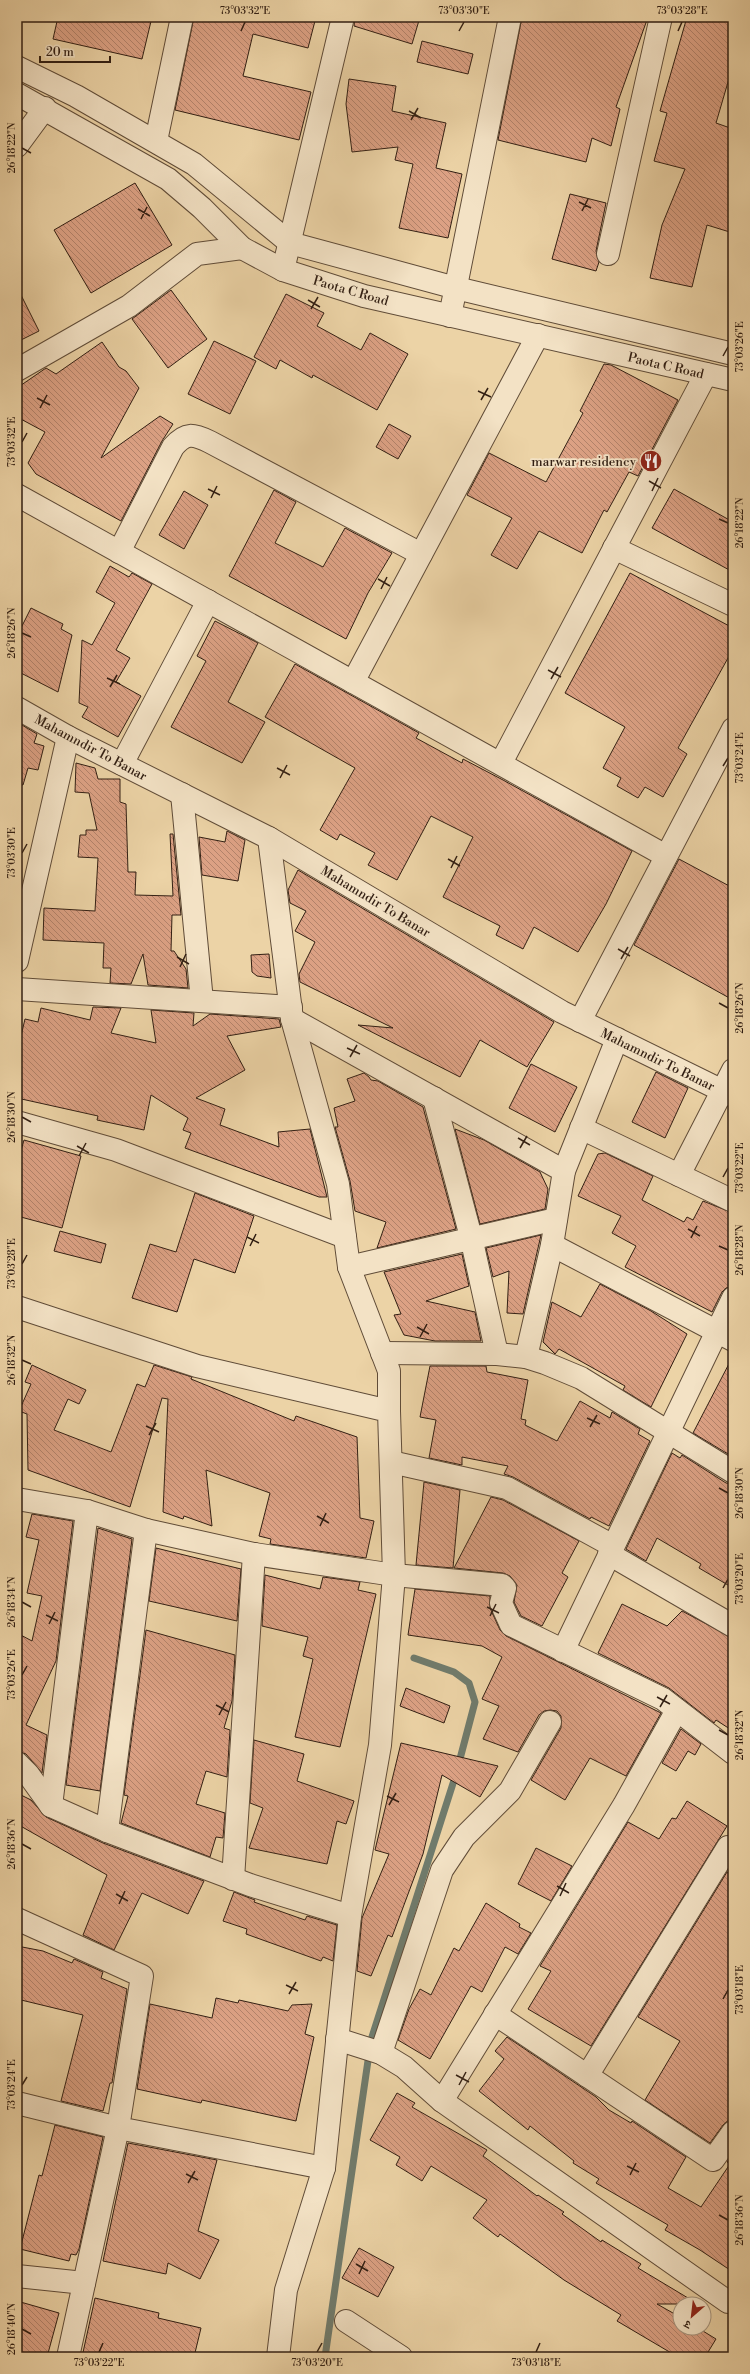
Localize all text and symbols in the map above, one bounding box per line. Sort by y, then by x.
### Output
text: 73°03'32"E [220,5,270,17]
text: 73°03'30"E [438,5,490,17]
text: 73°03'28"E [656,5,708,17]
scale bar [40,38,110,64]
text: 20 m [46,45,74,60]
text: 26°18'22"N [6,122,18,173]
street label: Paota C Road [311,273,391,310]
text: 73°03'26"E [734,321,746,373]
street label: Paota C Road [626,349,706,383]
text: 73°03'32"E [6,417,18,467]
restaurant icon: marwar residency [638,448,664,474]
place label: marwar residency [531,454,637,470]
text: 26°18'22"N [734,497,746,548]
text: 26°18'26"N [6,607,18,659]
street label: Mahamndir To Banar [32,711,150,784]
text: 73°03'24"E [734,732,746,784]
text: 73°03'30"E [6,827,18,879]
street label: Mahamndir To Banar [318,863,434,941]
text: 26°18'26"N [734,982,746,1034]
street label: Mahamndir To Banar [598,1025,718,1095]
text: 26°18'30"N [6,1091,18,1143]
text: 73°03'22"E [734,1143,746,1193]
text: 26°18'28"N [734,1224,746,1276]
text: 73°03'28"E [6,1238,18,1290]
text: 26°18'32"N [6,1334,18,1385]
text: 26°18'30"N [734,1467,746,1519]
text: 73°03'20"E [734,1553,746,1605]
text: 26°18'34"N [6,1576,18,1627]
text: 73°03'26"E [6,1649,18,1701]
text: 26°18'32"N [734,1709,746,1760]
text: 26°18'36"N [6,1818,18,1869]
text: 73°03'18"E [734,1965,746,2015]
text: 73°03'24"E [6,2059,18,2111]
text: 26°18'36"N [734,2194,746,2245]
north arrow [672,2296,712,2336]
text: 26°18'40"N [6,2303,18,2355]
text: उ [681,2316,694,2332]
text: 73°03'22"E [74,2357,124,2369]
text: 73°03'20"E [291,2357,343,2369]
text: 73°03'18"E [511,2357,561,2369]

